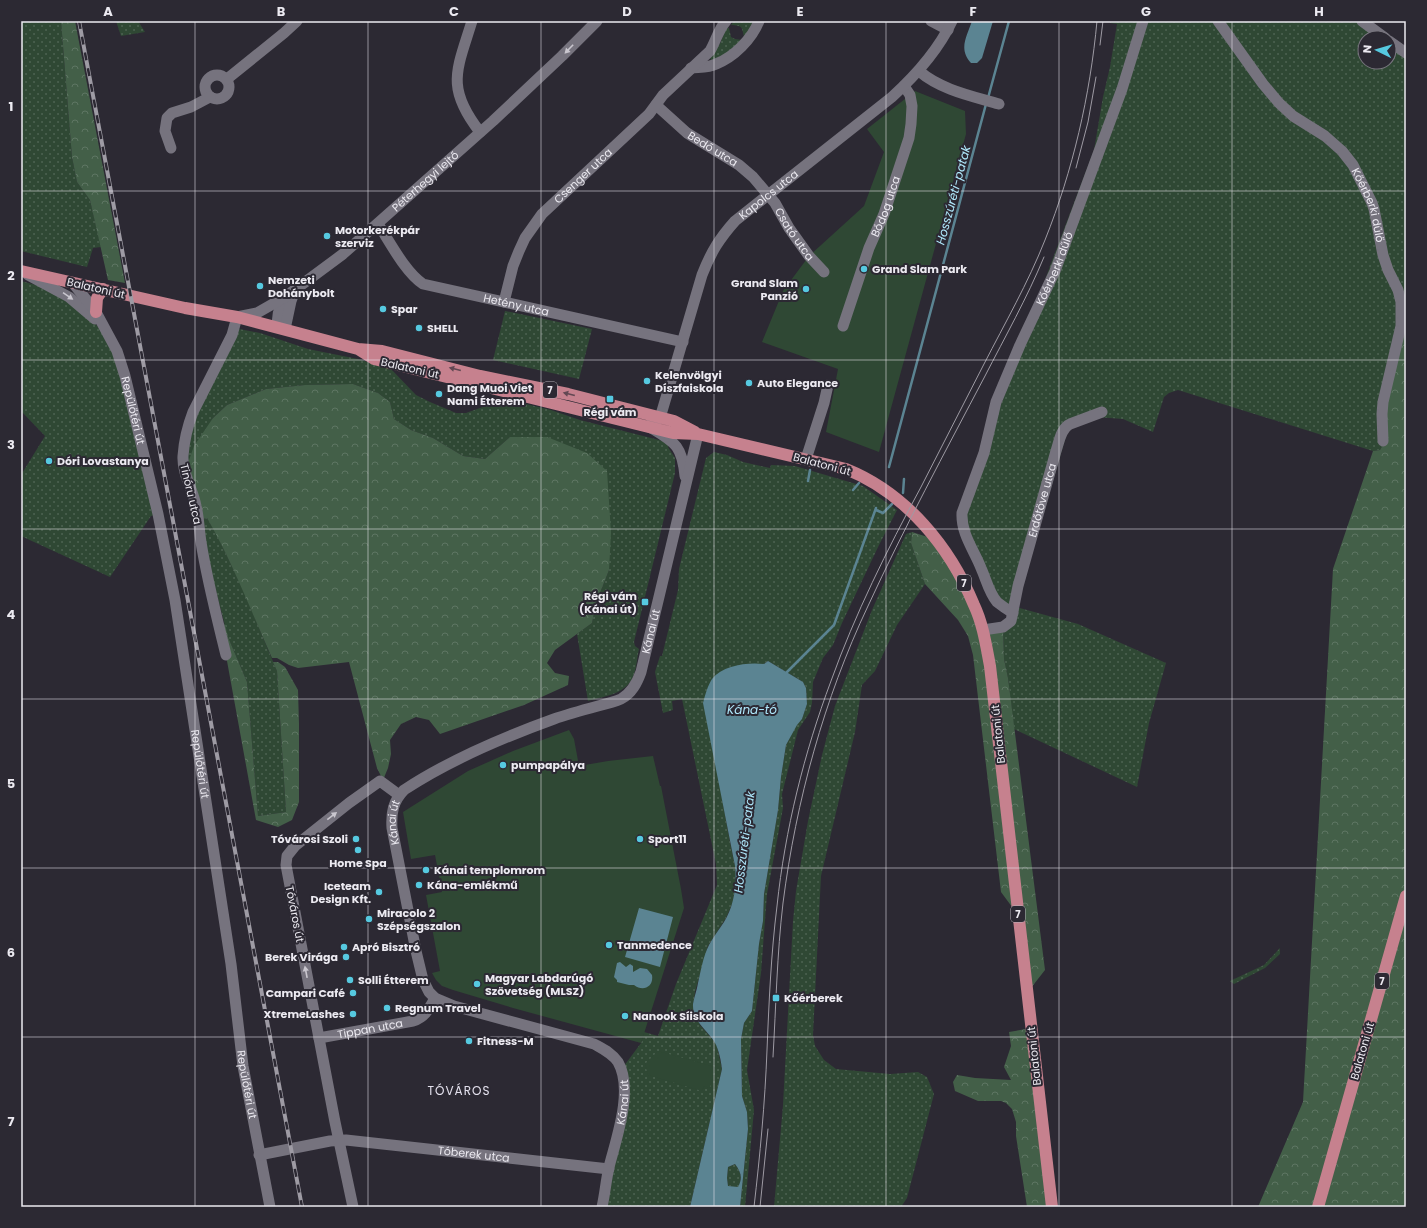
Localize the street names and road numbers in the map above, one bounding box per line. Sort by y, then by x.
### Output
street label: Bedő utca [685,127,741,170]
street label: Csenger utca [550,144,616,207]
street label: Péterhegyi lejtő [388,147,462,215]
street label: Kőérberki dűlő [1348,165,1388,244]
street label: Kapolcs utca [735,166,802,223]
street label: Bódog utca [867,174,904,239]
street label: Csató utca [771,205,818,264]
street label: Kőérberki dűlő [1032,229,1077,308]
street label: Balatoni út [65,274,127,302]
street label: Hetény utca [482,290,551,320]
street label: Balatoni út [379,354,441,382]
street label: Repülőtéri út [117,375,149,446]
road number: 7 [543,382,557,398]
street label: Balatoni út [791,449,853,479]
street label: Erdőtöve utca [1024,461,1060,539]
street label: Tinóru utca [176,462,206,526]
road number: 7 [957,575,971,591]
street label: Kánai út [638,608,664,655]
street label: Balatoni út [987,704,1009,764]
street label: Repülőtéri út [187,728,213,799]
street label: Kánai út [384,797,403,846]
street label: Tóváros út [282,884,308,944]
road number: 7 [1011,906,1025,922]
road number: 7 [1375,973,1389,989]
street label: Tippan utca [336,1015,404,1043]
street label: Balatoni út [1346,1020,1378,1082]
street label: Balatoni út [1023,1026,1045,1086]
street label: Repülőtéri út [233,1049,261,1120]
street label: Kánai út [612,1079,633,1126]
street label: Tóberek utca [437,1142,510,1166]

